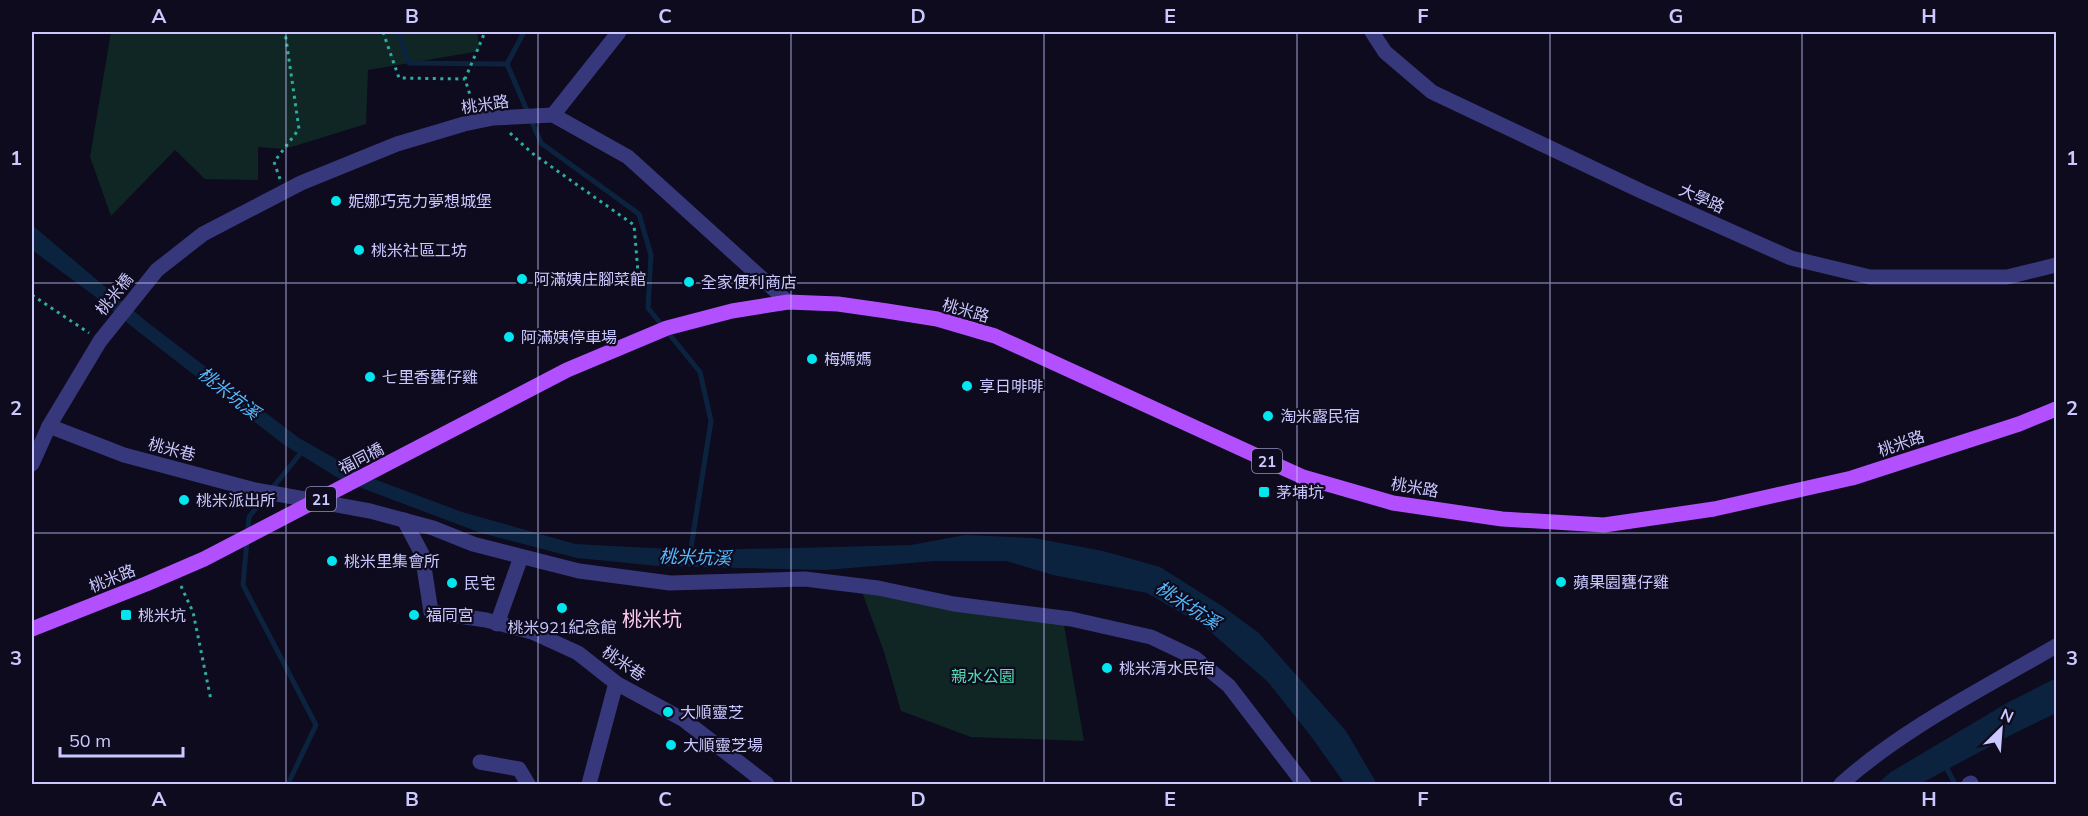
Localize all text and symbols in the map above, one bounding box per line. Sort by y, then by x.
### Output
text: A [152,3,167,28]
text: B [405,3,419,28]
text: C [658,3,672,28]
text: D [910,3,926,28]
text: E [1164,3,1176,28]
text: F [1417,3,1429,28]
text: G [1669,3,1683,28]
text: H [1921,3,1937,28]
street label: 桃米路 [460,91,510,117]
text: 1 [10,145,22,170]
text: 1 [2066,145,2078,170]
street label: 大學路 [1676,179,1728,217]
place label: 妮娜巧克力夢想城堡 [348,191,492,211]
marker: 妮娜巧克力夢想城堡 [329,194,343,208]
place label: 桃米社區工坊 [371,240,467,260]
marker: 桃米社區工坊 [352,243,366,257]
street label: 桃米橋 [91,269,137,319]
place label: 阿滿姨庄腳菜館 [534,269,646,289]
marker: 阿滿姨庄腳菜館 [515,272,529,286]
place label: 全家便利商店 [701,272,797,292]
marker: 全家便利商店 [682,275,696,289]
street label: 桃米路 [940,294,992,326]
place label: 阿滿姨停車場 [521,327,617,347]
marker: 阿滿姨停車場 [502,330,516,344]
place label: 梅媽媽 [824,349,872,369]
marker: 梅媽媽 [805,352,819,366]
water label: 桃米坑溪 [194,362,267,426]
place label: 七里香甕仔雞 [382,367,478,387]
marker: 七里香甕仔雞 [363,370,377,384]
place label: 享日啡啡 [979,376,1043,396]
marker: 享日啡啡 [960,379,974,393]
text: 2 [10,395,22,420]
text: 2 [2066,395,2078,420]
place label: 淘米露民宿 [1280,406,1360,426]
marker: 淘米露民宿 [1261,409,1275,423]
street label: 桃米路 [1875,426,1927,460]
street label: 桃米巷 [146,433,198,465]
street label: 福同橋 [335,438,387,478]
road number: 21 [1252,449,1282,473]
street label: 桃米路 [1390,473,1440,501]
place label: 茅埔坑 [1276,482,1324,502]
marker: 茅埔坑 [1257,485,1271,499]
road number: 21 [306,487,336,511]
place label: 桃米派出所 [196,490,276,510]
marker: 桃米派出所 [177,493,191,507]
water label: 桃米坑溪 [659,544,734,570]
place label: 桃米里集會所 [344,551,440,571]
marker: 桃米里集會所 [325,554,339,568]
street label: 桃米路 [86,560,138,596]
place label: 蘋果園甕仔雞 [1573,572,1669,592]
place label: 民宅 [464,573,496,593]
marker: 蘋果園甕仔雞 [1554,575,1568,589]
marker: 民宅 [445,576,459,590]
water label: 桃米坑溪 [1152,576,1227,636]
marker: 桃米921紀念館 [555,601,569,615]
place label: 桃米坑 [138,605,186,625]
place label: 福同宮 [426,605,474,625]
district label: 桃米坑 [622,606,682,631]
marker: 桃米坑 [119,608,133,622]
marker: 福同宮 [407,608,421,622]
place label: 桃米921紀念館 [508,617,616,637]
street label: 桃米巷 [599,641,649,685]
text: 3 [10,645,22,670]
text: 3 [2066,645,2078,670]
place label: 桃米清水民宿 [1119,658,1215,678]
marker: 桃米清水民宿 [1100,661,1114,675]
park label: 親水公園 [951,666,1015,686]
north arrow [1971,699,2031,759]
place label: 大順靈芝 [680,702,744,722]
text: N [1998,704,2017,727]
marker: 大順靈芝 [661,705,675,719]
scale bar [60,720,183,758]
text: 50 m [69,729,111,752]
place label: 大順靈芝場 [683,735,763,755]
marker: 大順靈芝場 [664,738,678,752]
text: A [152,786,167,811]
text: B [405,786,419,811]
text: C [658,786,672,811]
text: D [910,786,926,811]
text: E [1164,786,1176,811]
text: F [1417,786,1429,811]
text: G [1669,786,1683,811]
text: H [1921,786,1937,811]

